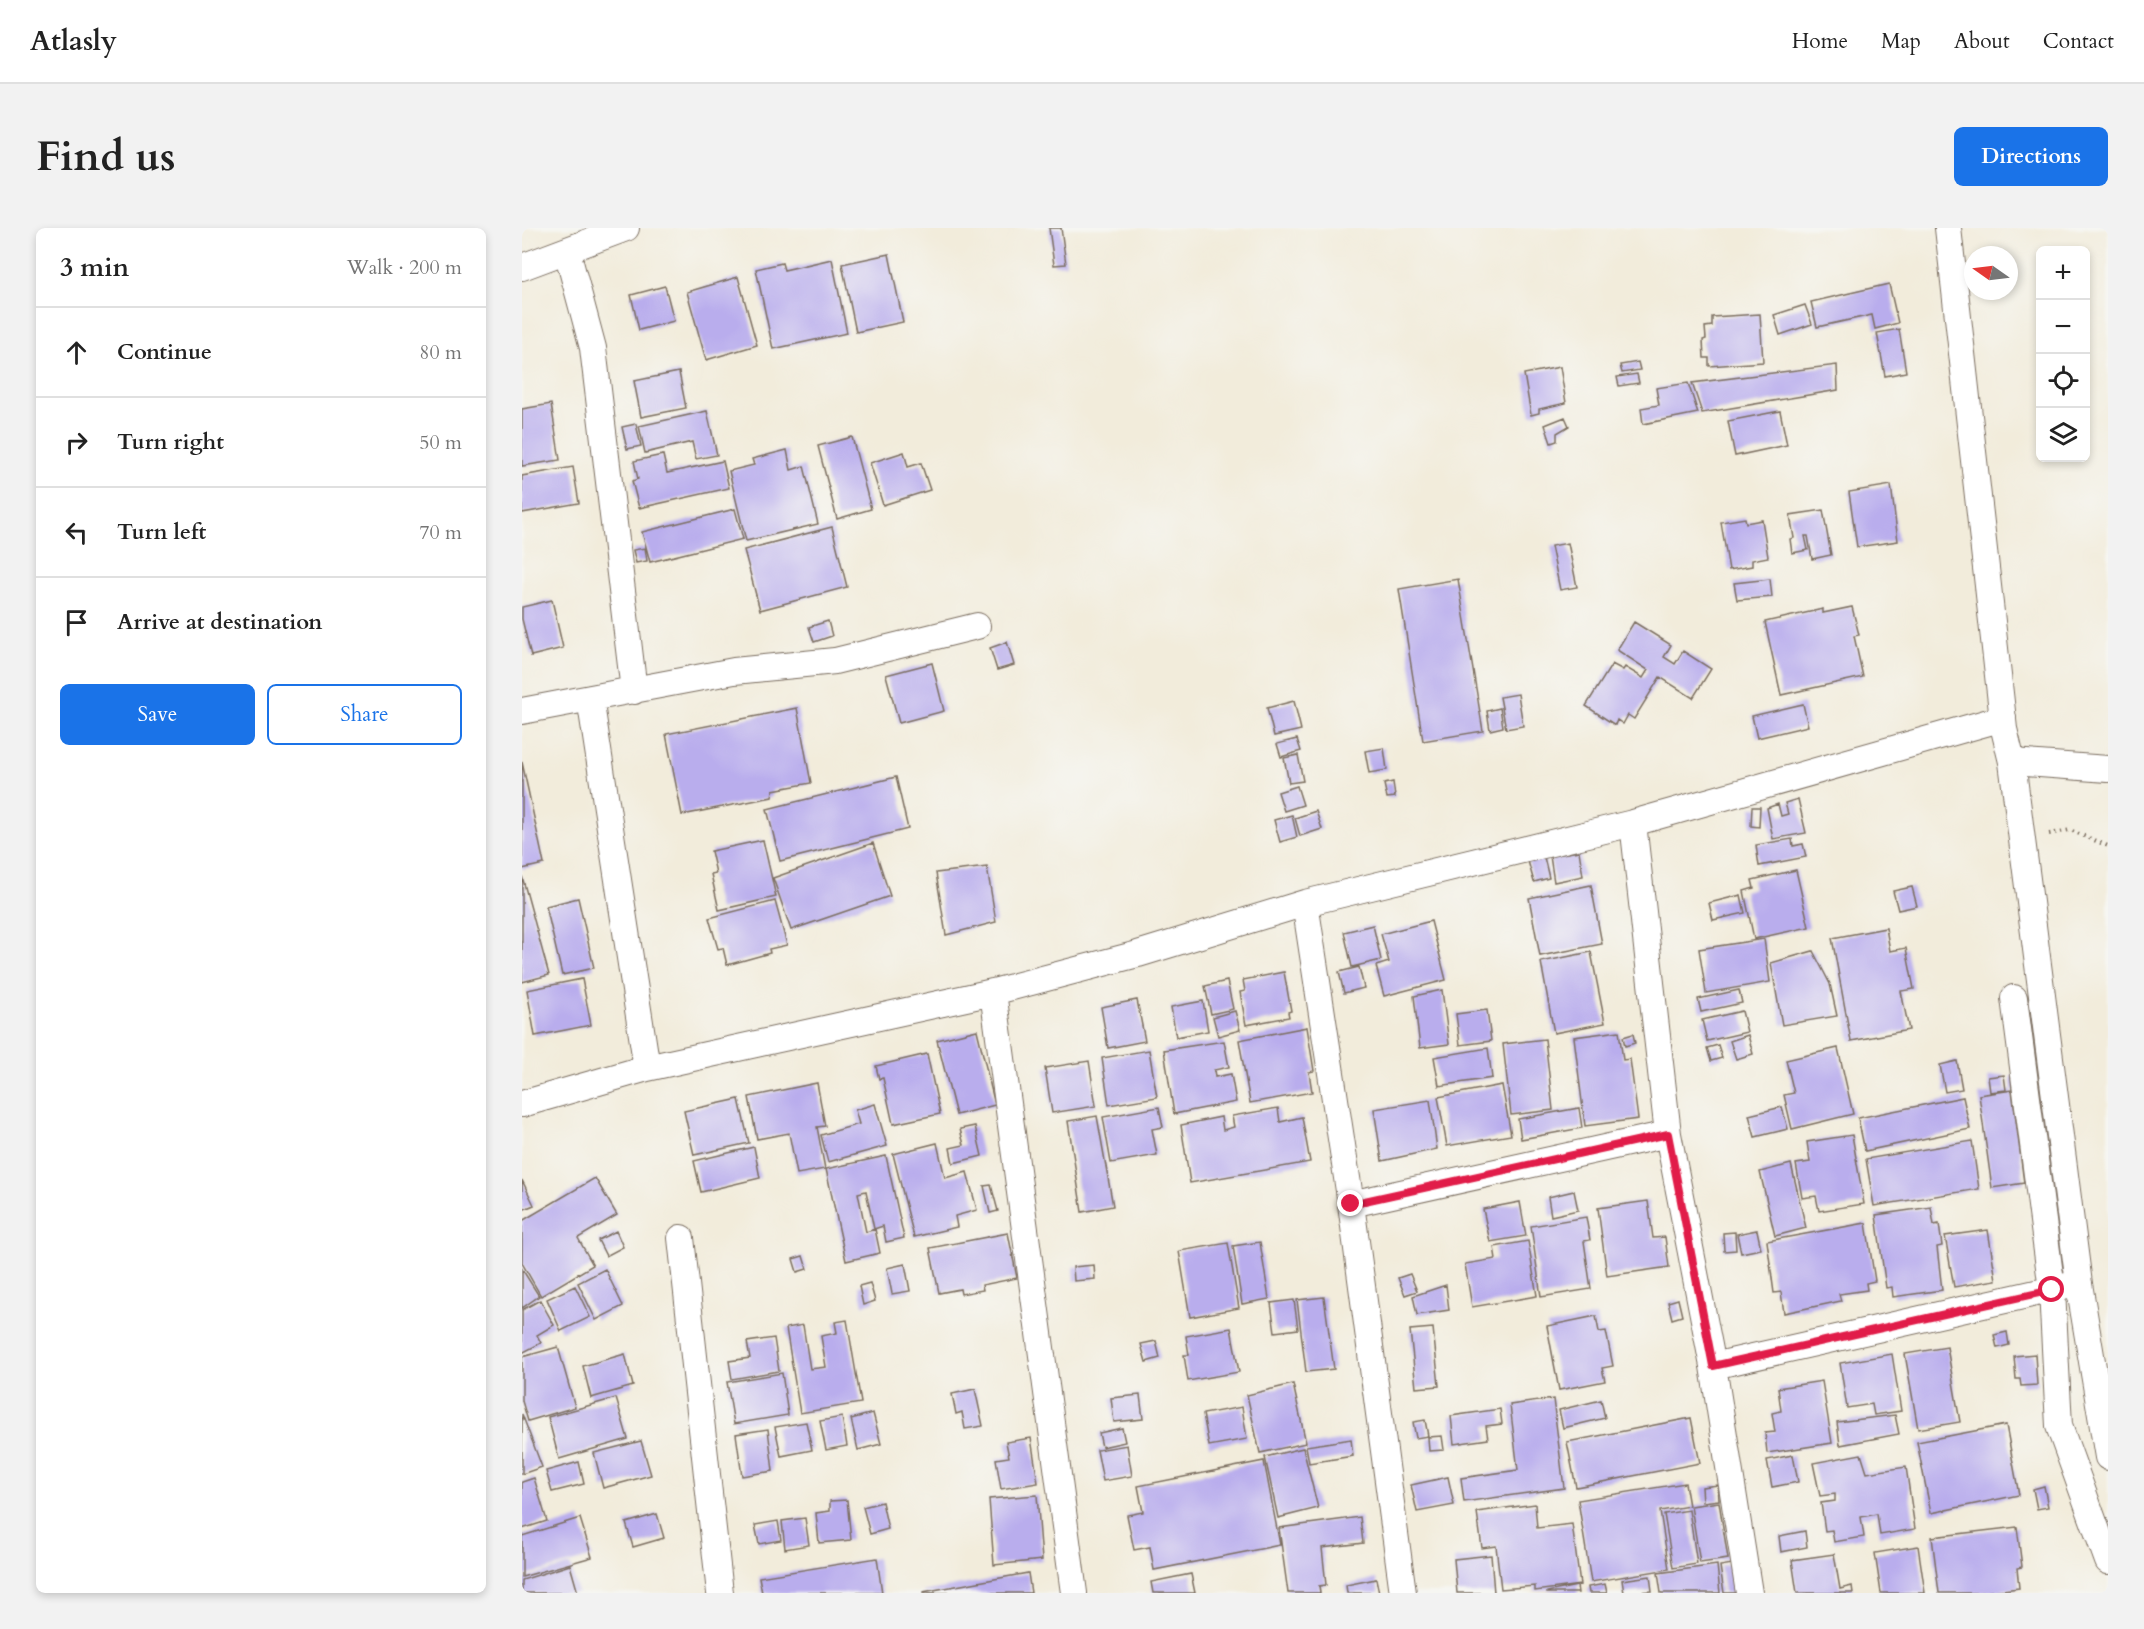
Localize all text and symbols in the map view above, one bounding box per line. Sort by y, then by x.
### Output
text: Atlasly [30,22,117,60]
text: Home [1792,27,1848,56]
text: Map [1881,27,1921,56]
text: About [1954,27,2010,56]
text: Contact [2043,27,2114,56]
button: Directions [1954,127,2108,186]
text: Find us [36,128,176,185]
north arrow [1964,246,2018,300]
map controls [2036,246,2090,462]
button: + [2036,246,2090,300]
text: 3 min [60,250,129,285]
text: Walk · 200 m [347,254,462,281]
button: − [2036,300,2090,354]
icon: ahead [60,336,93,369]
text: Continue [117,337,212,367]
text: 80 m [419,339,462,366]
button: locate [2036,354,2090,408]
button: layers [2036,408,2090,462]
icon: right [60,426,93,459]
text: Turn right [117,427,224,457]
text: 50 m [419,429,462,456]
icon: left [60,516,93,549]
text: Turn left [117,517,206,547]
text: 70 m [419,519,462,546]
icon: arrive [60,606,93,639]
text: Arrive at destination [117,607,322,637]
button: Save [60,684,255,745]
button: Share [267,684,462,745]
route end [1337,1190,1363,1216]
route start [2038,1276,2064,1302]

